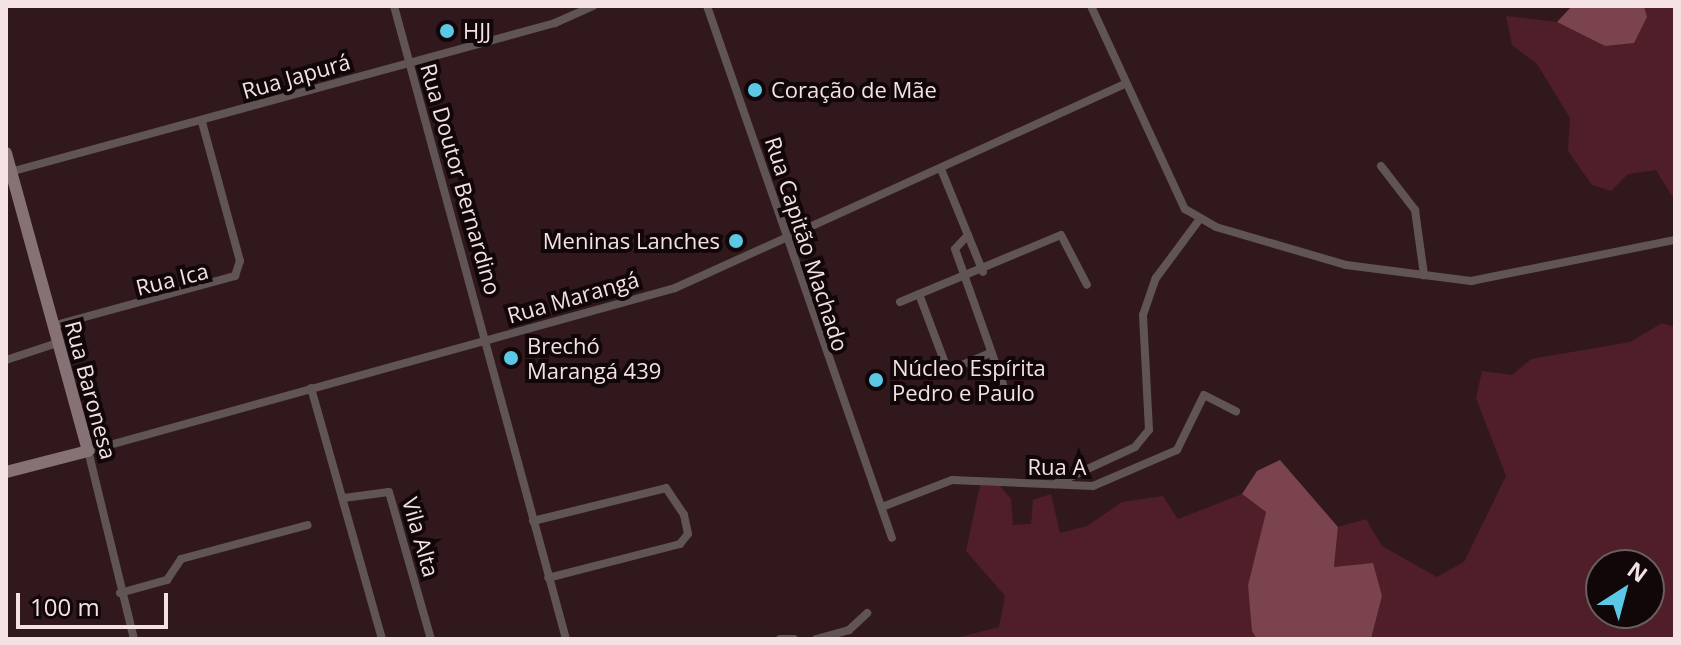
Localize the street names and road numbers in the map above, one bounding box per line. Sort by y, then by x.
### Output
street label: Rua Japurá [239,48,353,104]
street label: Rua Doutor Bernardino [415,60,507,298]
street label: Rua Capitão Machado [760,133,854,355]
street label: Rua Ica [133,257,211,301]
street label: Rua Marangá [504,266,642,328]
street label: Rua Baronesa [60,318,122,462]
street label: Rua A [1028,454,1086,480]
street label: Vila Alta [397,494,445,580]

